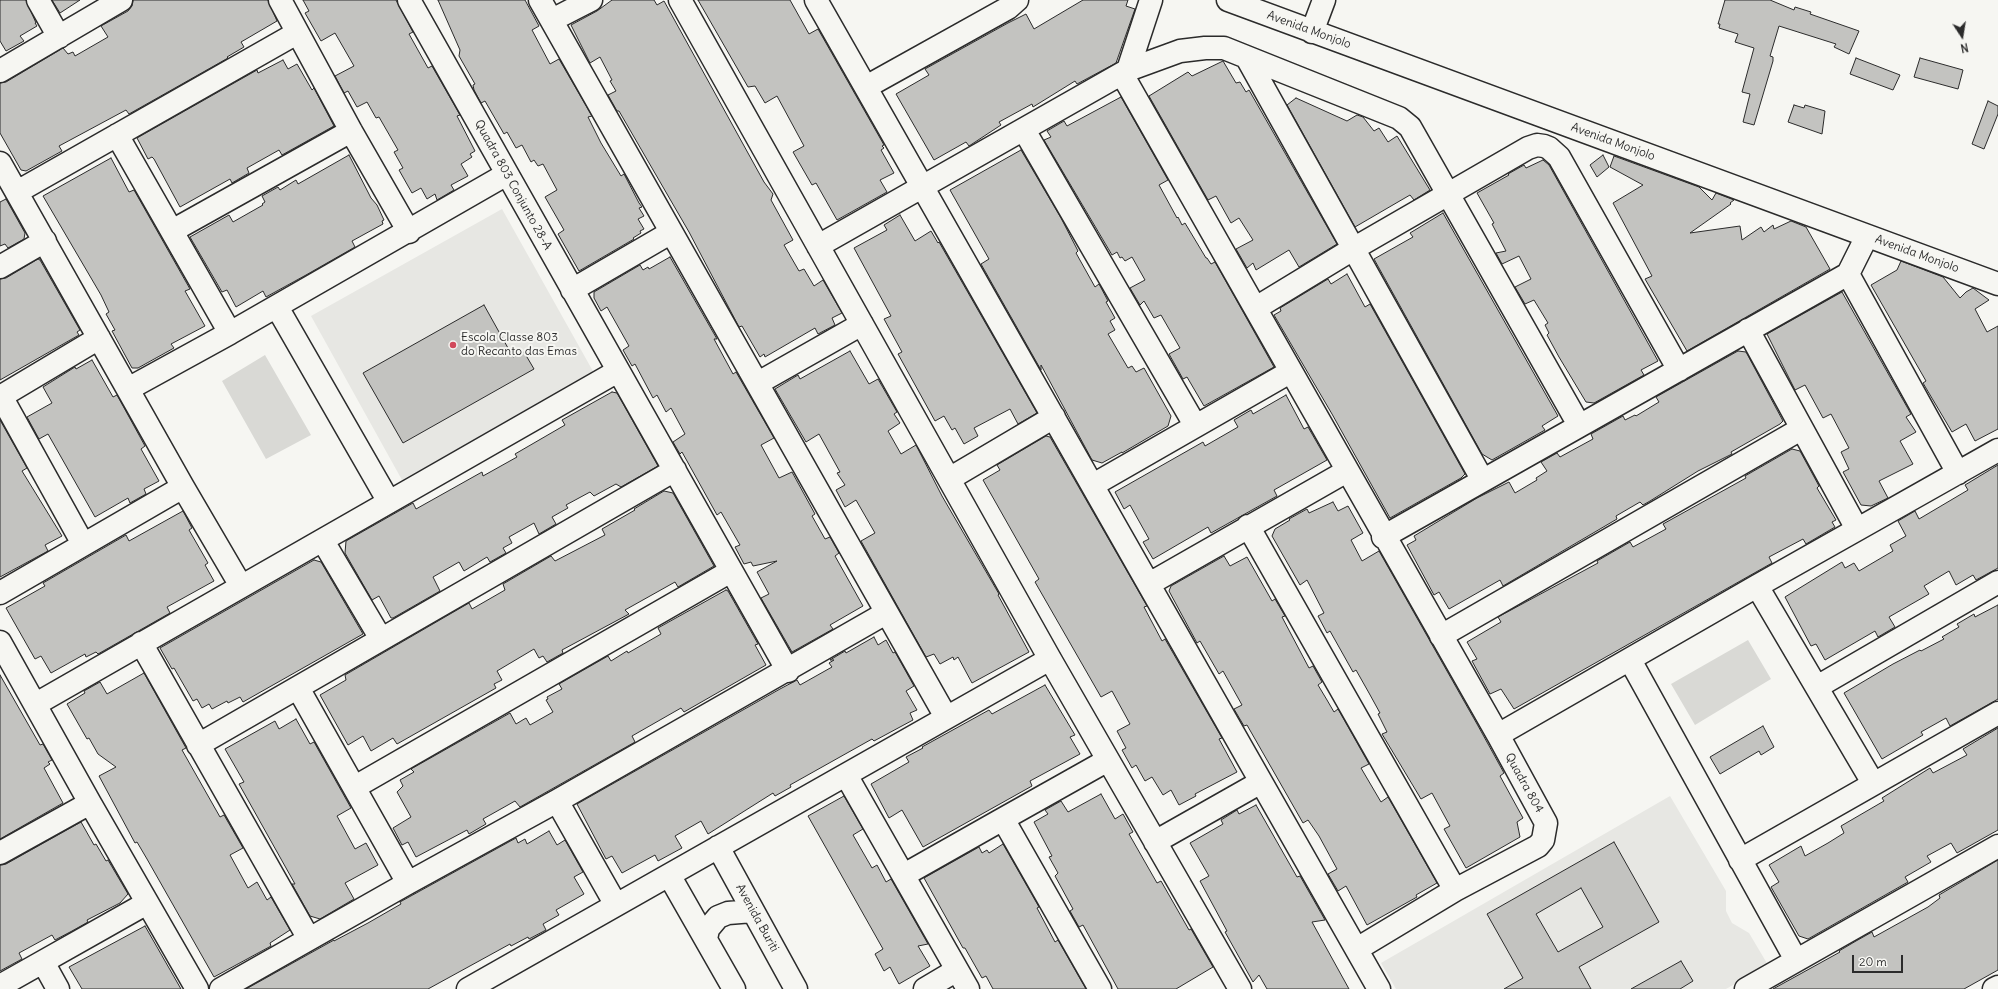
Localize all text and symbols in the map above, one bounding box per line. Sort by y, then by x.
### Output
street label: Avenida Monjolo [1265,8,1353,52]
north arrow [1942,16,1982,56]
text: N [1959,40,1970,55]
street label: Quadra 803 Conjunto 28-A [471,117,555,253]
street label: Avenida Monjolo [1569,120,1657,164]
street label: Avenida Monjolo [1873,232,1961,276]
place label: Escola Classe 803 do Recanto das Emas [461,331,577,359]
marker: Escola Classe 803 do Recanto das Emas [448,340,458,350]
street label: Quadra 804 [1502,751,1546,815]
street label: Avenida Buriti [732,881,782,955]
scale bar [1854,947,1905,973]
text: 20 m [1859,954,1887,969]

